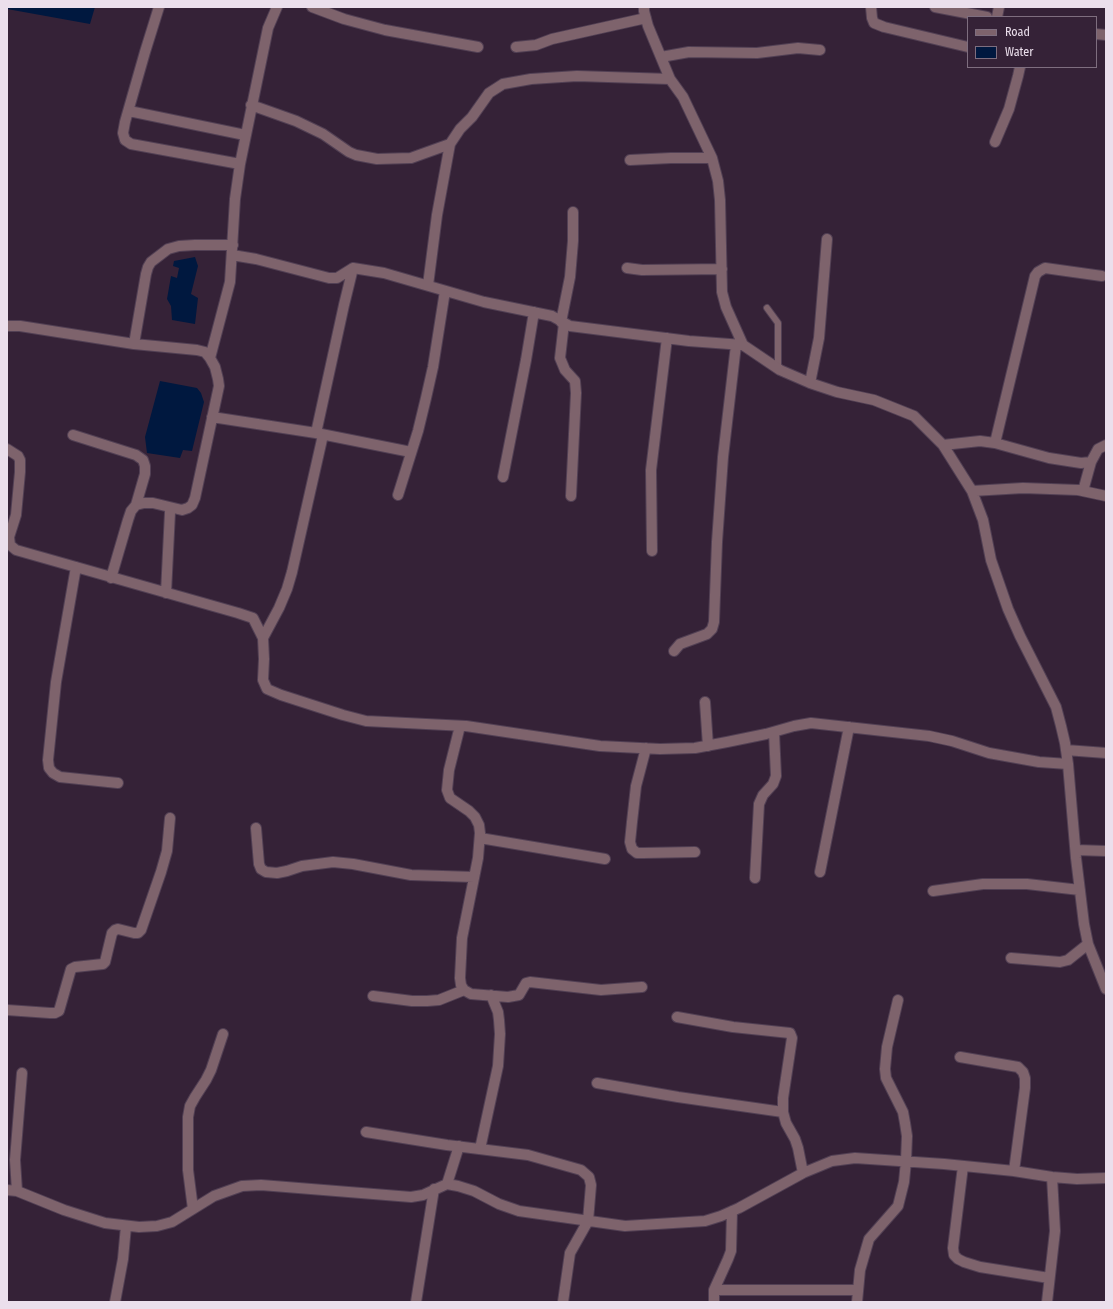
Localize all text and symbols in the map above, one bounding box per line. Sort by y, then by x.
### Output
legend [967,16,1097,68]
text: Road [1005,25,1030,39]
text: Water [1005,45,1033,59]

